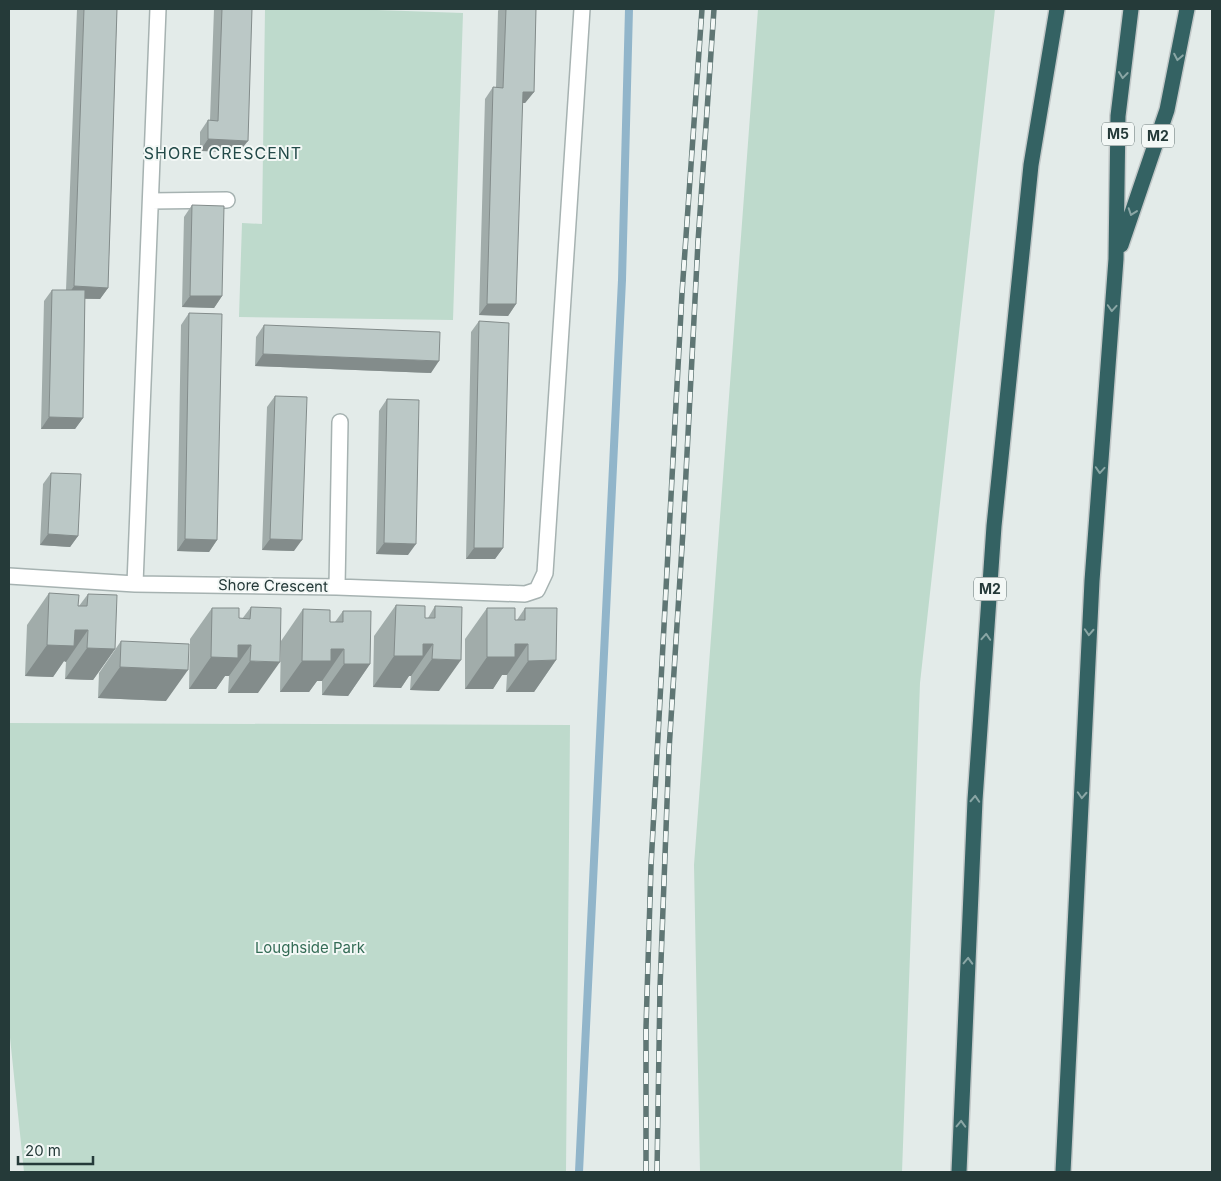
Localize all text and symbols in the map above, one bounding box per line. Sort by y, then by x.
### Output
one-way arrow [1173,52,1183,61]
one-way arrow [1118,71,1129,79]
road number: M5 [1102,122,1134,146]
road number: M2 [1142,124,1174,148]
district label: SHORE CRESCENT [144,143,302,163]
one-way arrow [1128,207,1138,216]
one-way arrow [1107,304,1118,312]
one-way arrow [1095,466,1106,474]
street label: Shore Crescent [218,575,328,596]
road number: M2 [974,578,1006,600]
one-way arrow [1084,628,1095,636]
one-way arrow [981,632,992,640]
one-way arrow [1076,791,1087,799]
one-way arrow [970,795,981,803]
park label: Loughside Park [255,938,366,957]
one-way arrow [963,957,973,964]
one-way arrow [956,1119,967,1127]
scale bar [18,1134,92,1166]
text: 20 m [25,1141,61,1160]

